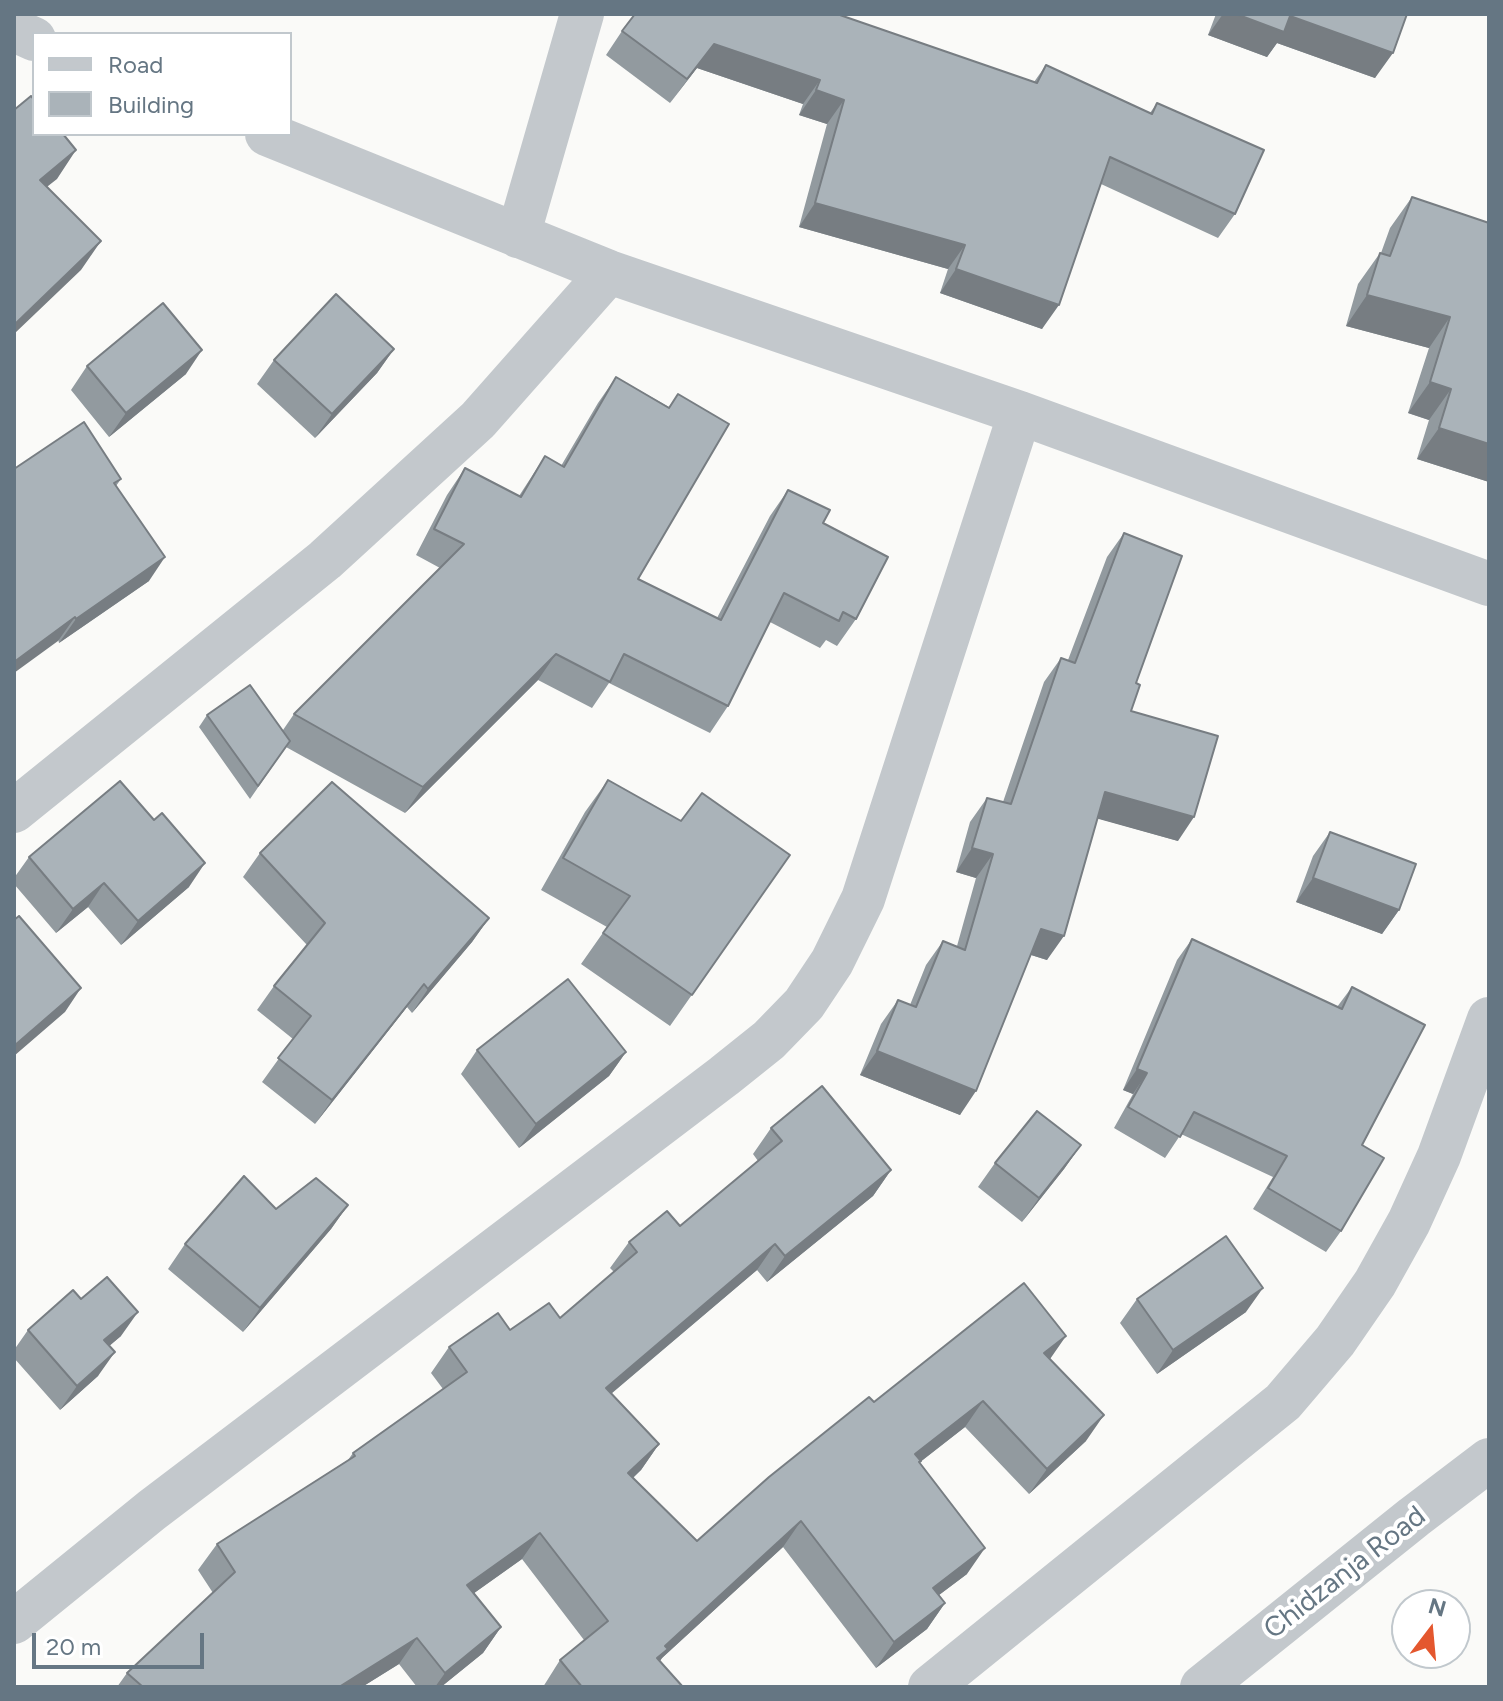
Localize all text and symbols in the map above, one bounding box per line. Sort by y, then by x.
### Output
legend [32,32,292,136]
text: Road [108,50,163,79]
text: Building [108,90,194,119]
street label: Chidzanja Road [1258,1500,1432,1646]
north arrow [1391,1589,1471,1669]
text: N [1425,1592,1449,1623]
scale bar [36,1617,208,1667]
text: 20 m [46,1632,101,1661]

